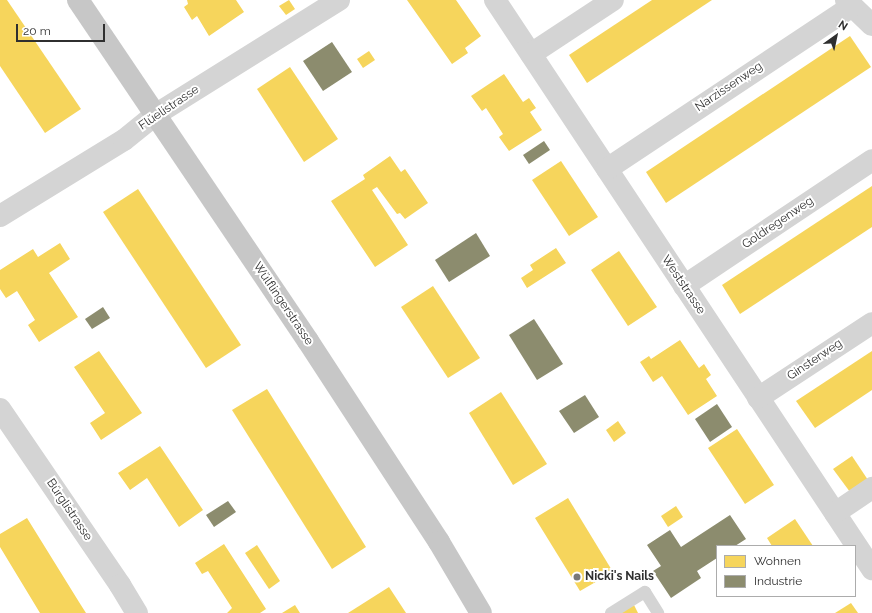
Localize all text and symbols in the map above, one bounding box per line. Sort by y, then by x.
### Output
scale bar [18,16,107,42]
north arrow [816,16,856,56]
text: N [836,18,850,33]
text: 20 m [23,24,51,38]
street label: Narzissenweg [693,59,765,115]
street label: Flüelistrasse [136,83,202,133]
street label: Goldregenweg [740,194,816,252]
street label: Weststrasse [658,253,708,317]
street label: Wülflingerstrasse [250,260,316,348]
street label: Ginsterweg [785,336,845,384]
street label: Bürglistrasse [43,476,95,544]
legend [716,545,856,597]
text: Wohnen [754,554,801,568]
place label: Nicki's Nails [585,570,654,584]
marker: Nicki's Nails [572,572,582,582]
text: Industrie [754,574,802,588]

